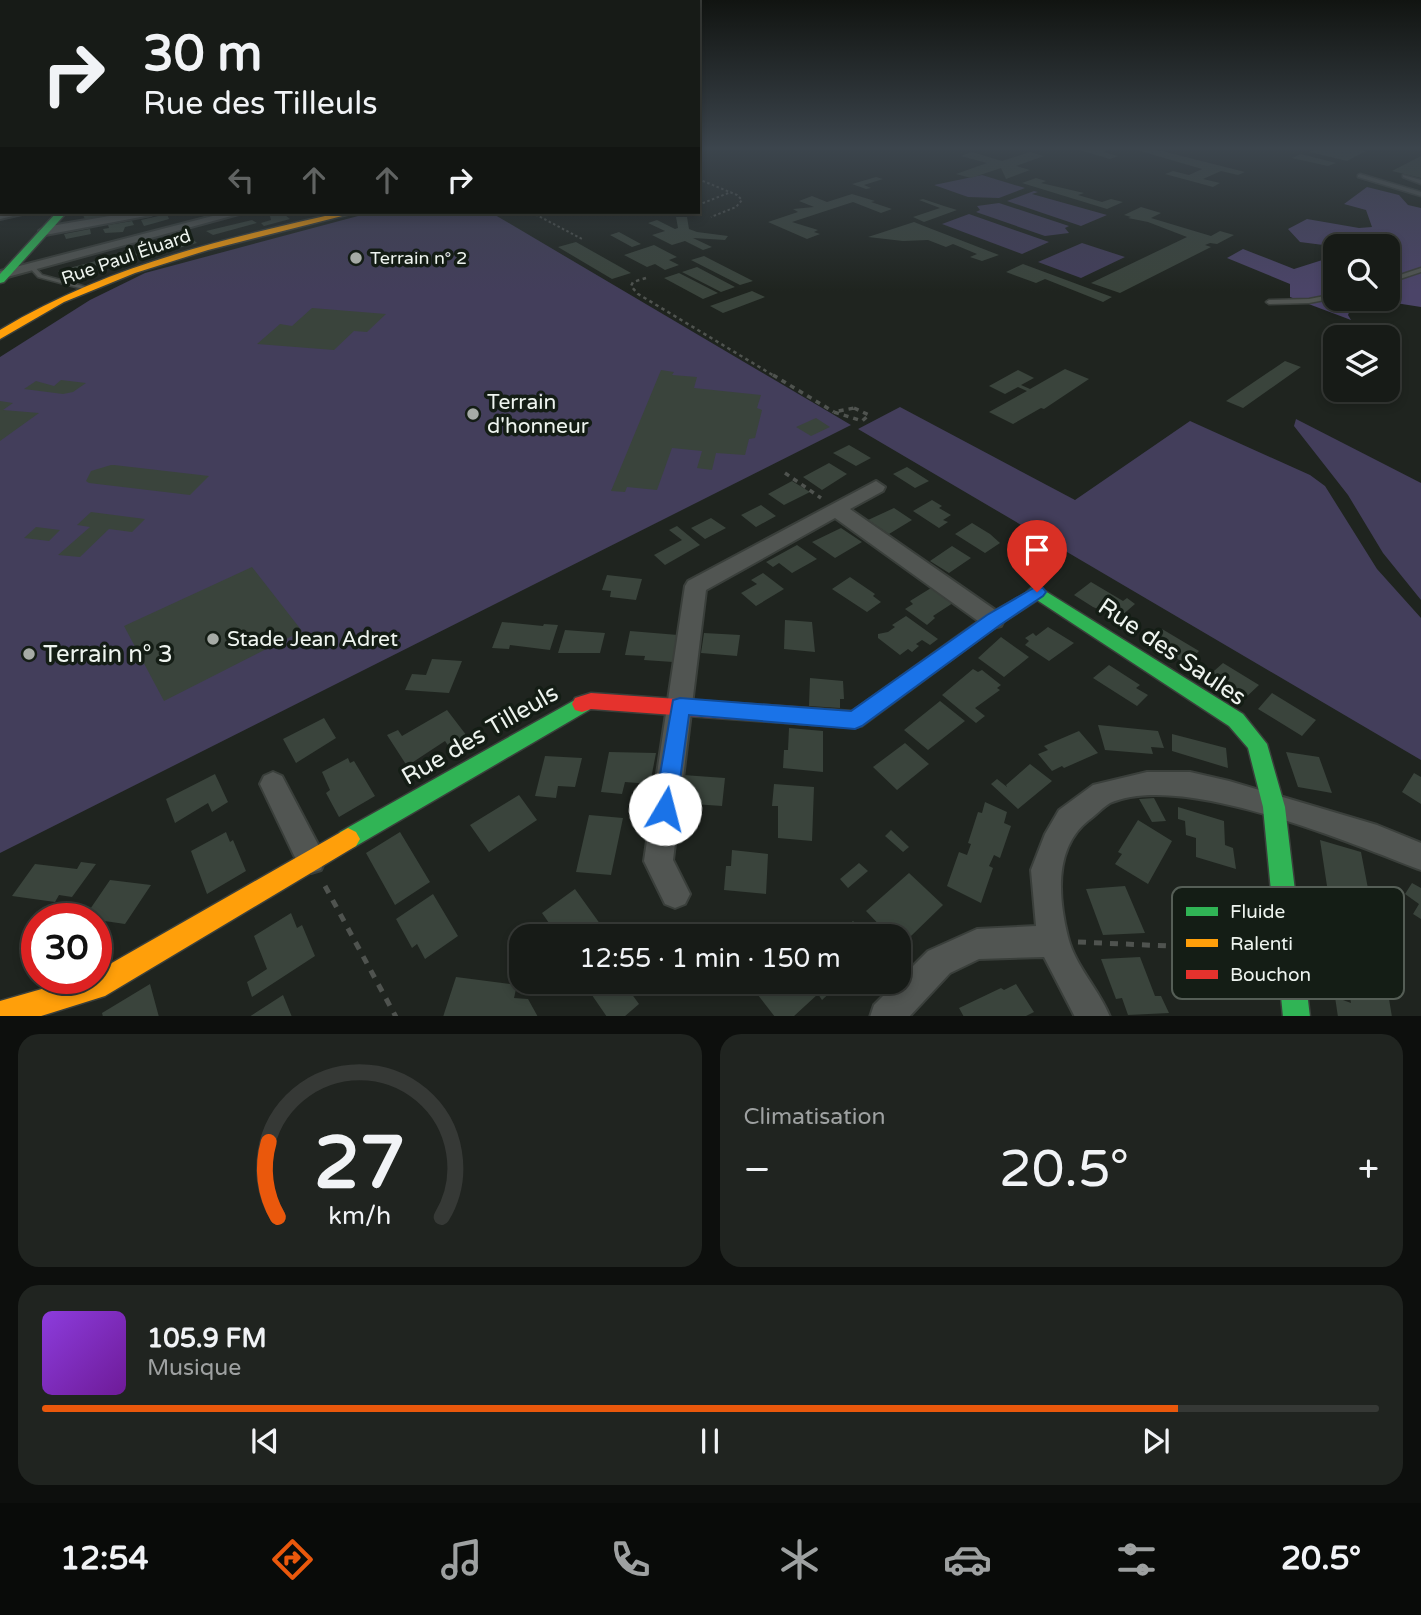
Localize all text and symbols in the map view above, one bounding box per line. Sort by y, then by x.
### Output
text: 30 m [143,25,262,84]
icon: right [28,28,119,119]
text: Rue des Tilleuls [143,85,378,123]
icon: left [222,161,260,199]
icon: ahead [295,161,333,199]
icon: ahead [368,161,406,199]
icon: right [441,161,479,199]
street label: Rue Paul Éluard [58,225,194,289]
map controls [1323,234,1400,402]
button: search [1323,234,1400,311]
place label: Terrain n° 2 [370,247,467,269]
marker: Terrain n° 2 [348,250,364,266]
button: layers [1323,325,1400,402]
place label: Terrain d'honneur [487,390,589,439]
marker: Terrain d'honneur [465,406,481,422]
pin [1007,520,1067,592]
icon: arrive [1018,531,1056,569]
street label: Rue des Saules [1093,592,1251,712]
place label: Stade Jean Adret [227,627,398,652]
marker: Stade Jean Adret [205,631,221,647]
place label: Terrain n° 3 [43,640,173,669]
marker: Terrain n° 3 [21,646,37,662]
street label: Rue des Tilleuls [397,678,563,792]
position arrow [628,772,702,846]
legend [1172,887,1404,999]
text: Fluide [1230,901,1285,923]
speed limit sign: 30 [21,903,112,994]
text: Ralenti [1230,933,1293,955]
text: 12:55 · 1 min · 150 m [579,943,841,974]
text: Bouchon [1230,964,1311,986]
text: Climatisation [744,1103,885,1131]
text: 27 [314,1120,405,1208]
text: 20.5° [999,1138,1129,1201]
text: − [744,1147,771,1193]
text: + [1358,1147,1379,1193]
text: km/h [328,1200,391,1230]
text: 105.9 FM [147,1323,267,1354]
text: Musique [147,1354,241,1382]
icon: previous [246,1422,284,1460]
icon: pause [691,1422,729,1460]
icon: next [1137,1422,1175,1460]
icon: directions [268,1535,317,1584]
icon: music [437,1535,486,1584]
icon: phone [606,1535,655,1584]
icon: climate [775,1535,824,1584]
icon: car [943,1535,992,1584]
icon: filters [1112,1535,1161,1584]
text: 12:54 [60,1540,149,1578]
text: 20.5° [1281,1540,1361,1578]

